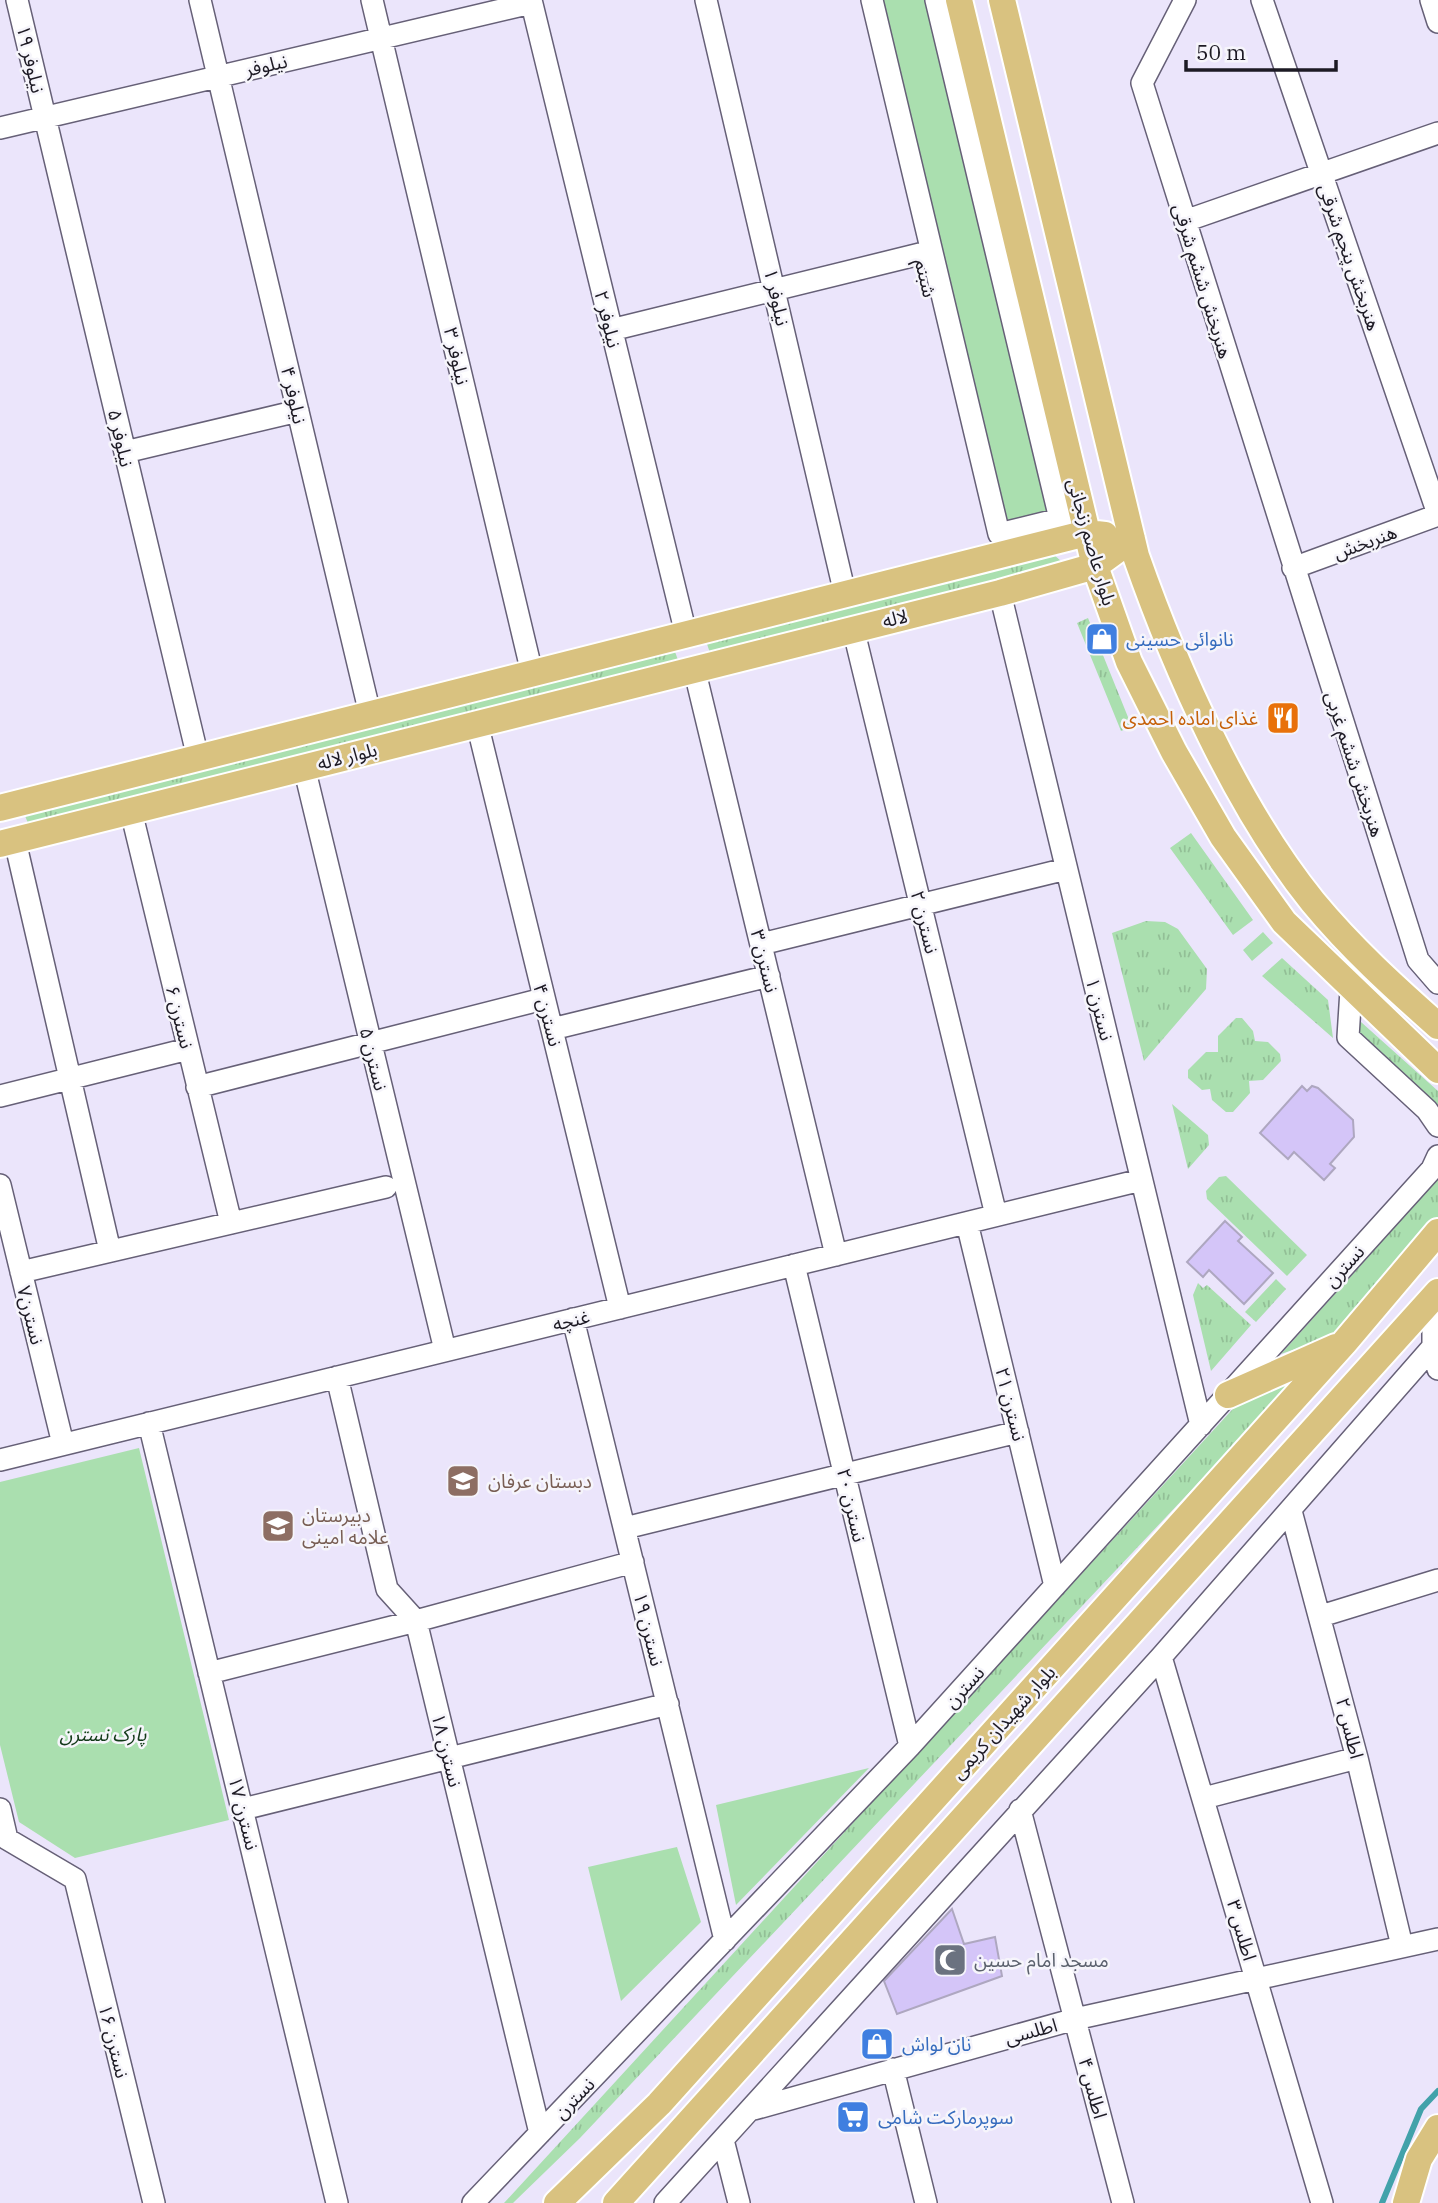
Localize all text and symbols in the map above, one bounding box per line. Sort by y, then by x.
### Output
street label: نیلوفر ۱۹ [12,23,50,95]
scale bar [1186,28,1336,72]
text: 50 m [1196,38,1246,66]
street label: نیلوفر [241,48,290,82]
street label: هنربخش پنجم شرقی [1311,180,1386,335]
street label: هنربخش ششم شرقی [1165,201,1238,362]
street label: شبنم [907,256,942,300]
street label: نیلوفر ۱ [759,266,795,328]
street label: نیلوفر ۲ [589,288,627,350]
street label: نیلوفر ۳ [439,325,475,387]
street label: نیلوفر ۴ [276,364,312,426]
street label: نیلوفر ۵ [103,407,139,469]
street label: بلوار عاصم زنجانی [1059,476,1122,609]
street label: هنربخش [1330,519,1400,565]
street label: لاله [880,603,910,633]
shop icon: نانوائی حسینی [1083,620,1121,658]
place label: نانوائی حسینی [1126,627,1234,651]
street label: هنربخش ششم غربی [1317,688,1390,841]
restaurant icon: غذای اماده احمدی [1264,699,1302,737]
place label: غذای اماده احمدی [1123,706,1258,730]
street label: بلوار لاله [315,737,379,775]
street label: نسترن ۲ [906,888,944,956]
street label: نسترن ۳ [746,927,784,995]
street label: نسترن ۱ [1081,975,1119,1043]
street label: نسترن ۴ [528,981,568,1049]
street label: نسترن ۶ [161,983,199,1051]
street label: نسترن ۵ [355,1025,393,1093]
street label: نسترن [1319,1240,1369,1292]
street label: نسترن۷ [12,1283,50,1347]
street label: غنچه [550,1304,592,1337]
street label: نسترن ۲۱ [990,1365,1032,1443]
school or university icon: دبستان عرفان [444,1462,482,1500]
street label: نسترن ۲۰ [832,1466,872,1544]
place label: دبستان عرفان [488,1469,592,1493]
place label: دبیرستان علامه امینی [302,1503,389,1549]
school or university icon: دبیرستان علامه امینی [259,1507,297,1545]
street label: نسترن ۱۹ [628,1590,670,1668]
street label: بلوار شهیدان کریمی [946,1660,1060,1784]
street label: نسترن [939,1661,989,1713]
street label: اطلس ۲ [1331,1695,1369,1761]
street label: نسترن ۱۸ [426,1711,468,1789]
park label: پارک نسترن [59,1722,147,1747]
street label: نسترن ۱۷ [223,1774,265,1852]
street label: اطلس ۳ [1222,1897,1262,1963]
mosque icon: مسجد امام حسین [931,1941,969,1979]
place label: مسجد امام حسین [974,1948,1109,1975]
street label: نسترن ۱۶ [93,2002,135,2080]
street label: اطلسی [1002,2013,1060,2049]
shop icon: نان لواش [858,2025,896,2063]
place label: نان لواش [902,2032,971,2056]
street label: اطلس ۴ [1073,2055,1113,2121]
street label: نسترن [548,2072,600,2124]
supermarket icon: سوپرمارکت شامی [834,2098,872,2136]
place label: سوپرمارکت شامی [878,2105,1013,2130]

